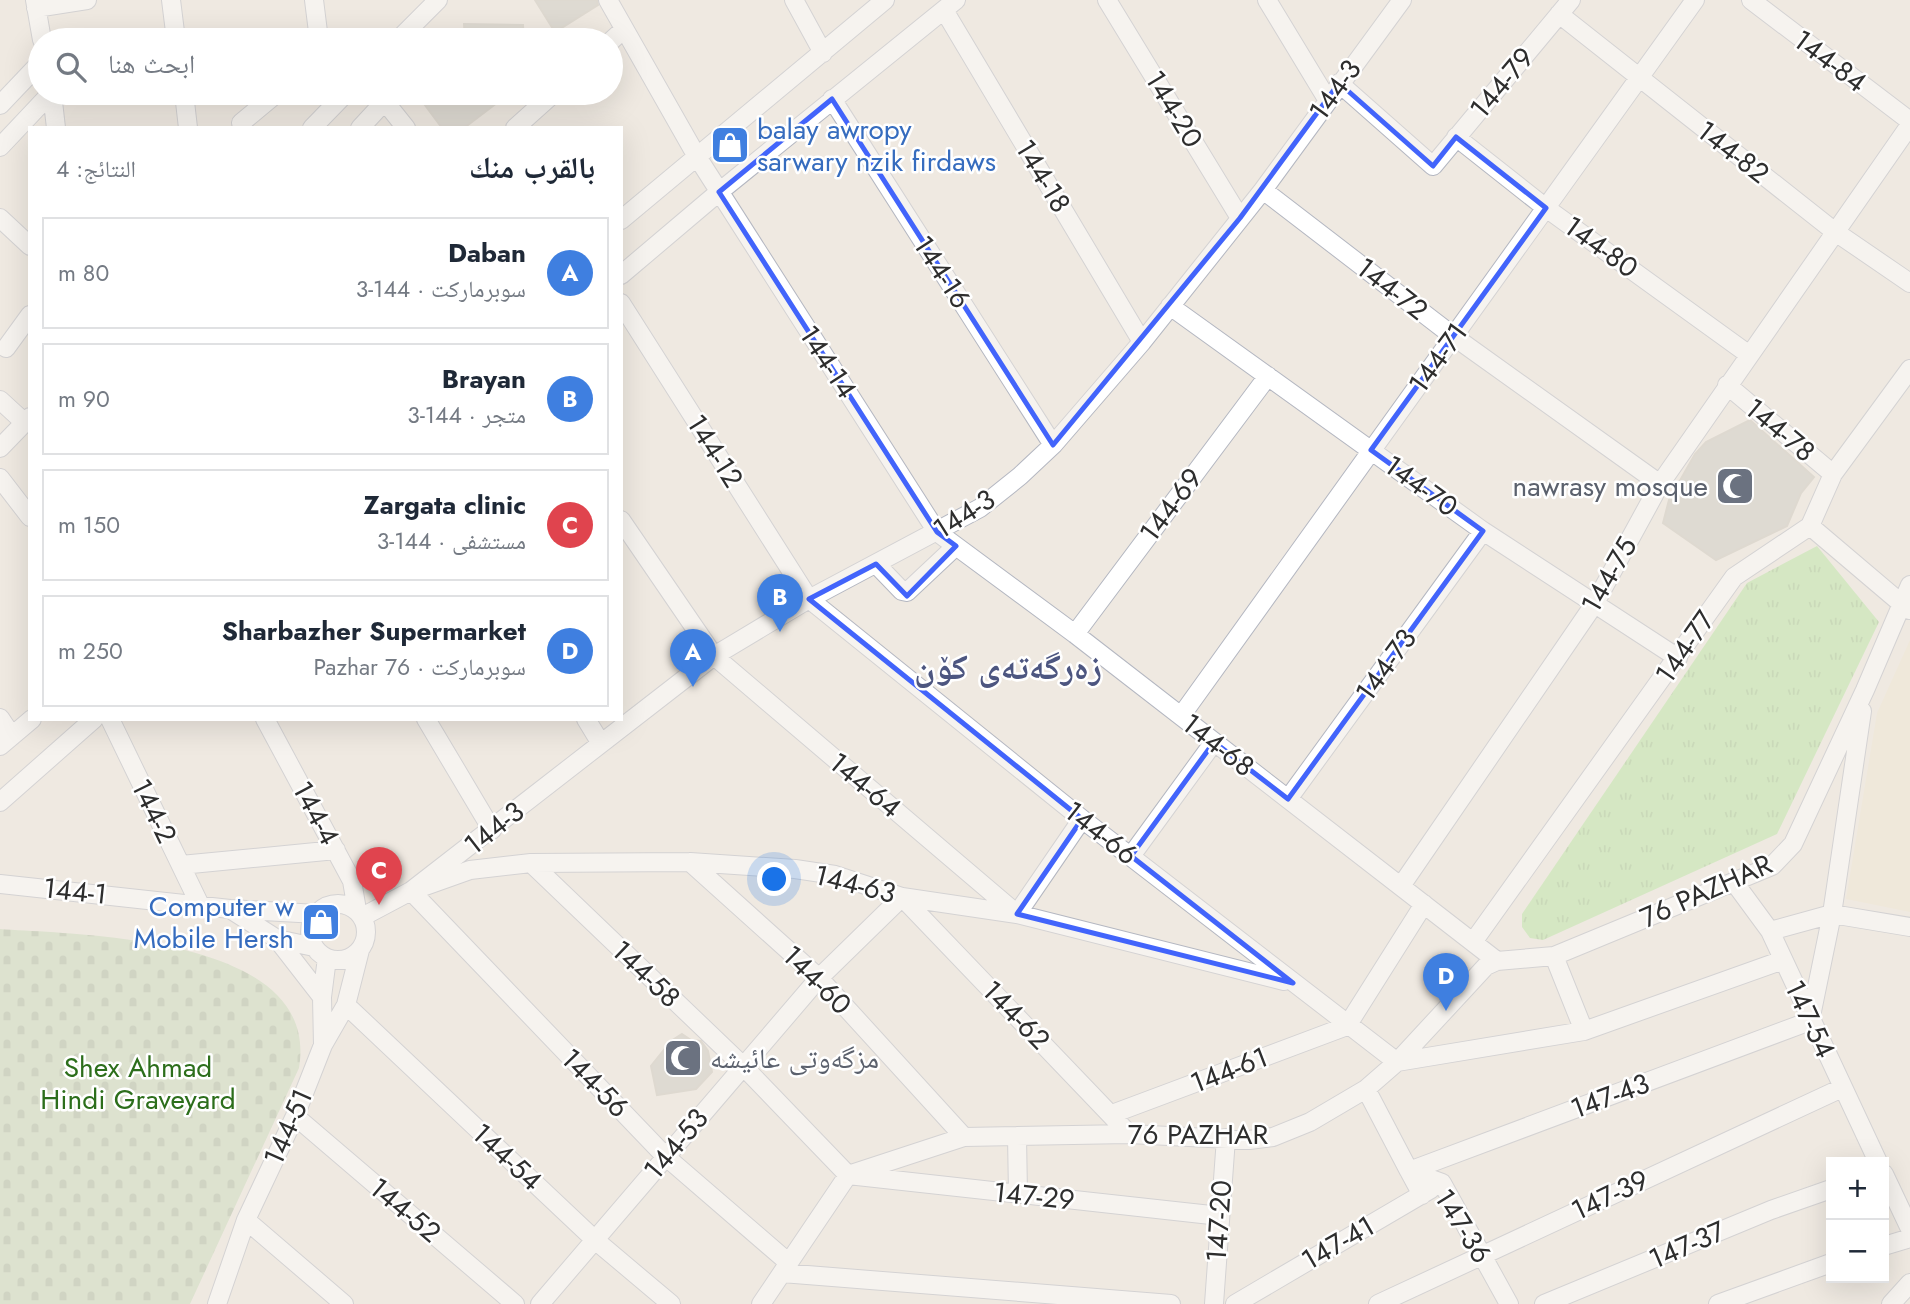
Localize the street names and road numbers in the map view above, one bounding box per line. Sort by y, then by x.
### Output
street label: 144-84 [1785,20,1875,102]
street label: 144-79 [1460,38,1544,128]
street label: 144-3 [1299,51,1371,129]
street label: 144-20 [1135,62,1213,156]
street label: 144-82 [1688,110,1778,194]
street label: 144-18 [1005,132,1081,220]
street label: 144-80 [1555,206,1647,288]
street label: 144-16 [903,227,981,317]
street label: 144-72 [1347,248,1437,330]
street label: 144-71 [1398,314,1478,402]
street label: 144-14 [789,317,867,407]
street label: 144-78 [1736,388,1824,472]
street label: 144-12 [677,406,753,496]
street label: 144-70 [1376,445,1466,527]
street label: 144-69 [1130,459,1212,551]
street label: 144-3 [925,479,1003,549]
street label: 144-75 [1571,529,1647,621]
street label: 144-77 [1645,602,1725,692]
street label: 144-73 [1346,620,1426,710]
street label: 144-68 [1173,703,1263,787]
street label: 144-64 [820,742,910,828]
street label: 144-2 [121,772,187,850]
street label: 144-4 [282,774,350,852]
street label: 144-3 [455,791,533,865]
street label: 144-66 [1056,791,1146,875]
street label: 76 PAZHAR [1633,844,1779,938]
street label: 144-63 [810,854,900,914]
street label: 144-1 [41,867,109,915]
street label: 144-58 [602,931,690,1017]
street label: 144-60 [773,936,861,1024]
street label: 144-62 [972,971,1060,1059]
street label: 147-54 [1774,973,1846,1065]
street label: 144-61 [1184,1037,1274,1103]
street label: 144-56 [551,1039,639,1127]
street label: 147-43 [1565,1063,1655,1129]
street label: 144-51 [253,1082,323,1172]
street label: 144-53 [634,1099,718,1189]
street label: 144-54 [463,1114,551,1200]
street label: 76 PAZHAR [1128,1114,1269,1155]
street label: 147-39 [1565,1159,1655,1231]
street label: 144-52 [360,1168,450,1252]
street label: 147-29 [991,1171,1077,1221]
street label: 147-20 [1196,1179,1242,1263]
street label: 147-36 [1424,1181,1502,1271]
street label: 147-41 [1294,1206,1382,1280]
street label: 147-37 [1643,1211,1732,1279]

